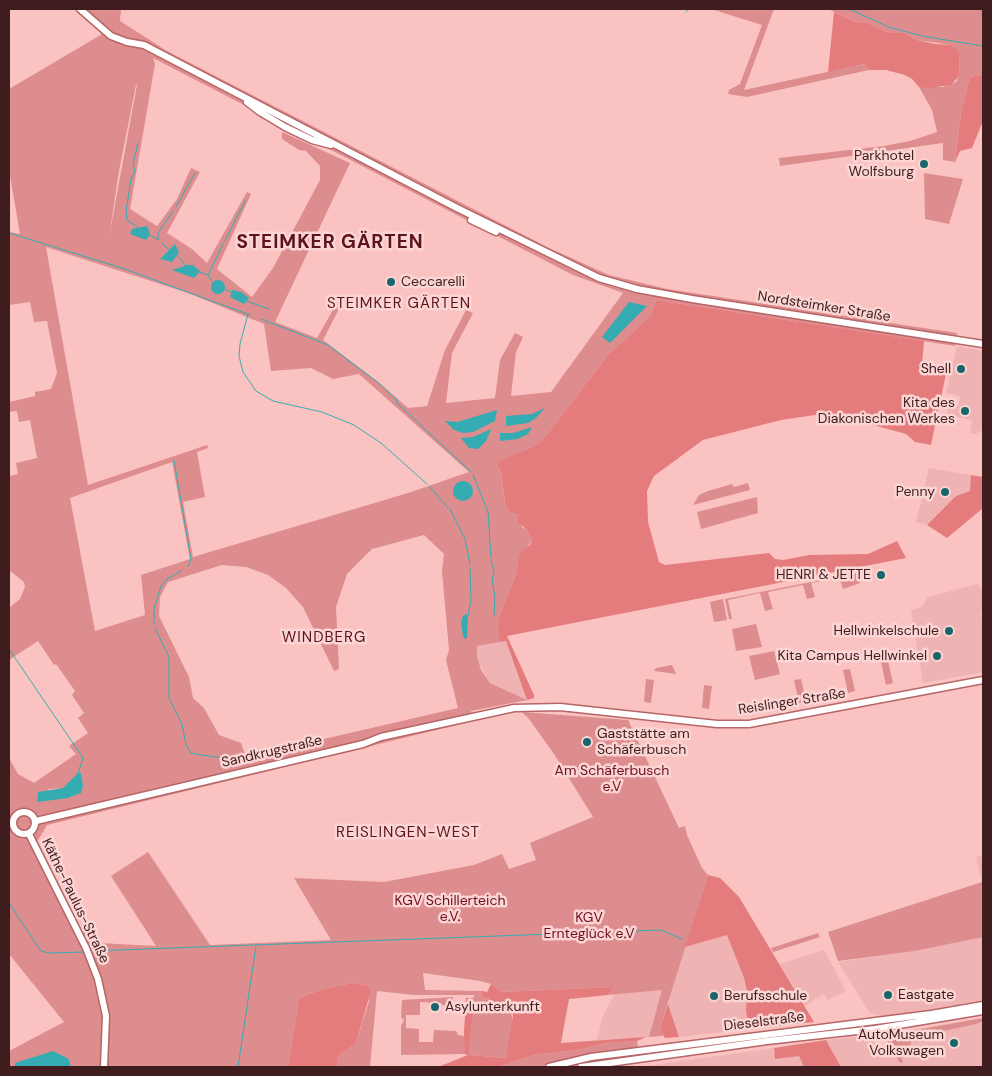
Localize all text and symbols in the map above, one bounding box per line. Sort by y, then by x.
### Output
place label: Parkhotel Wolfsburg [849,148,914,180]
marker: Parkhotel Wolfsburg [918,158,930,170]
district label: STEIMKER GÄRTEN [235,232,425,254]
place label: Ceccarelli [401,274,465,290]
marker: Ceccarelli [385,276,397,288]
street label: Nordsteimker Straße [756,288,892,326]
district label: STEIMKER GÄRTEN [325,295,473,313]
place label: Shell [921,361,951,377]
marker: Shell [955,363,967,375]
place label: Kita des Diakonischen Werkes [818,395,955,428]
marker: Kita des Diakonischen Werkes [959,405,971,417]
place label: Penny [896,484,935,500]
marker: Penny [939,486,951,498]
place label: HENRI & JETTE [776,567,871,583]
marker: HENRI & JETTE [875,569,887,581]
place label: Hellwinkelschule [833,623,939,639]
marker: Hellwinkelschule [943,625,955,637]
district label: WINDBERG [281,629,367,647]
place label: Kita Campus Hellwinkel [778,648,927,664]
marker: Kita Campus Hellwinkel [931,650,943,662]
street label: Reislinger Straße [737,685,847,719]
place label: Gaststätte am Schäferbusch [597,726,690,759]
street label: Sandkrugstraße [220,732,324,772]
marker: Gaststätte am Schäferbusch [581,736,593,748]
park label: Am Schäferbusch e.V [555,763,669,796]
district label: REISLINGEN-WEST [334,824,482,842]
street label: Käthe-Paulus-Straße [37,836,113,966]
park label: KGV Schillerteich e.V. [395,893,505,926]
park label: KGV Ernteglück e.V [543,910,635,942]
place label: Eastgate [898,987,954,1003]
place label: Berufsschule [724,988,807,1004]
marker: Eastgate [882,989,894,1001]
marker: Berufsschule [708,990,720,1002]
place label: Asylunterkunft [445,999,540,1015]
marker: Asylunterkunft [429,1001,441,1013]
street label: Dieselstraße [723,1009,805,1035]
place label: AutoMuseum Volkswagen [858,1027,944,1060]
marker: AutoMuseum Volkswagen [948,1037,960,1049]

